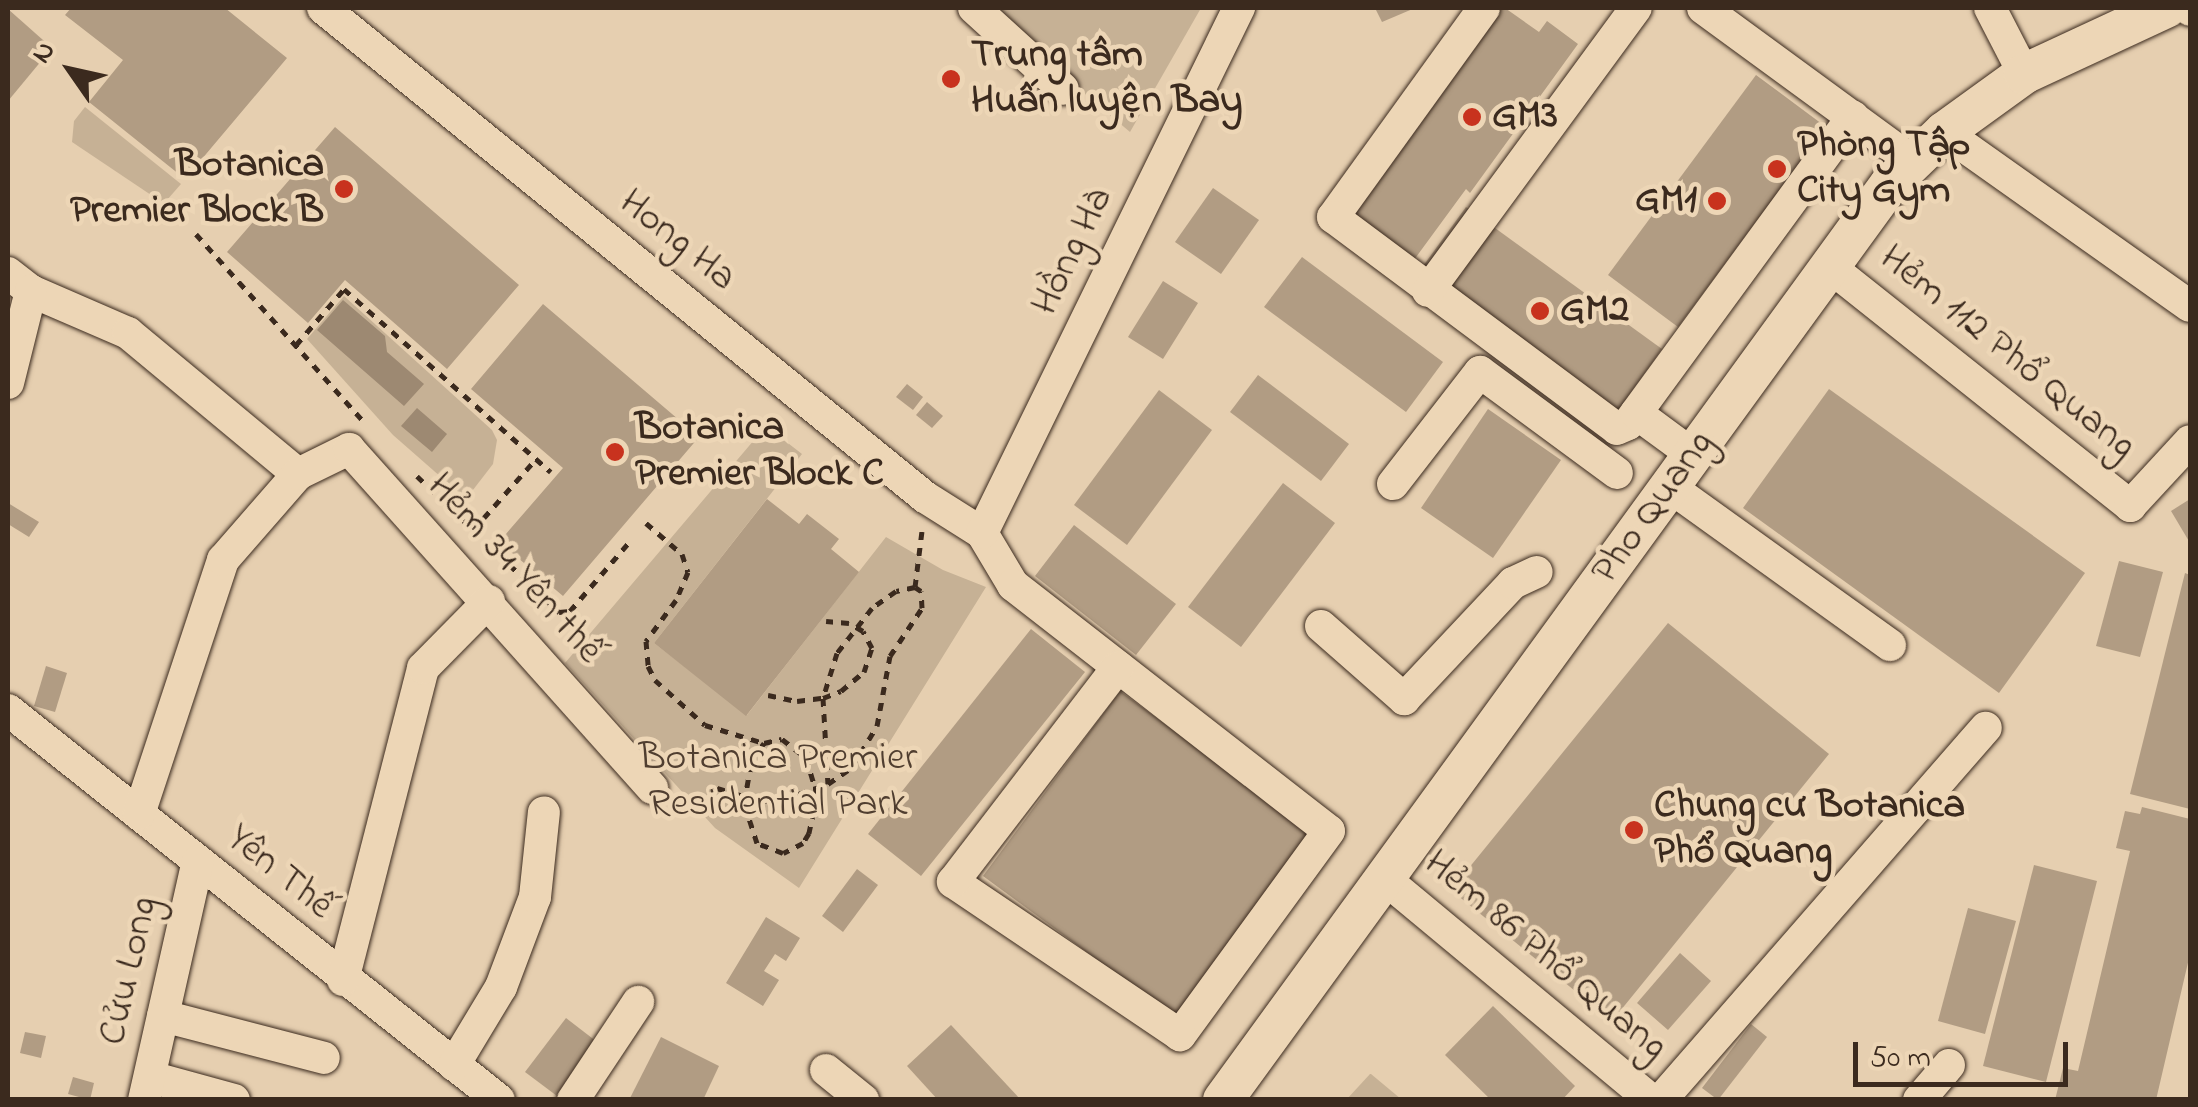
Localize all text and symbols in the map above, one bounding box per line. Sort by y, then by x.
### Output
north arrow [20,20,120,120]
place label: Trung tâm Huấn luyện Bay [971,32,1242,126]
text: N [22,34,67,72]
marker: Trung tâm Huấn luyện Bay [940,68,962,90]
place label: GM3 [1492,93,1558,141]
marker: GM3 [1461,106,1483,128]
place label: Phòng Tập City Gym [1797,122,1970,216]
place label: Botanica Premier Block B [70,142,324,236]
marker: Phòng Tập City Gym [1766,158,1788,180]
place label: GM1 [1635,177,1697,225]
marker: Botanica Premier Block B [333,178,355,200]
street label: Hong Ha [609,179,745,303]
street label: Hồng Hà [1022,181,1124,323]
marker: GM1 [1706,190,1728,212]
street label: Hẻm 112 Phổ Quang [1869,235,2145,471]
place label: GM2 [1560,287,1629,335]
marker: GM2 [1529,300,1551,322]
place label: Botanica Premier Block C [635,405,884,499]
street label: Pho Quang [1582,422,1726,594]
marker: Botanica Premier Block C [604,441,626,463]
street label: Hẻm 34 Yên thế [416,464,612,674]
park label: Botanica Premier Residential Park [639,735,917,829]
place label: Chung cư Botanica Phổ Quang [1654,783,1965,877]
street label: Yên Thế [215,815,343,931]
marker: Chung cư Botanica Phổ Quang [1623,819,1645,841]
street label: Hẻm 86 Phổ Quang [1413,840,1677,1072]
street label: Cửu Long [90,892,170,1050]
scale bar [1858,1022,2073,1084]
text: 50 m [1870,1037,1931,1081]

